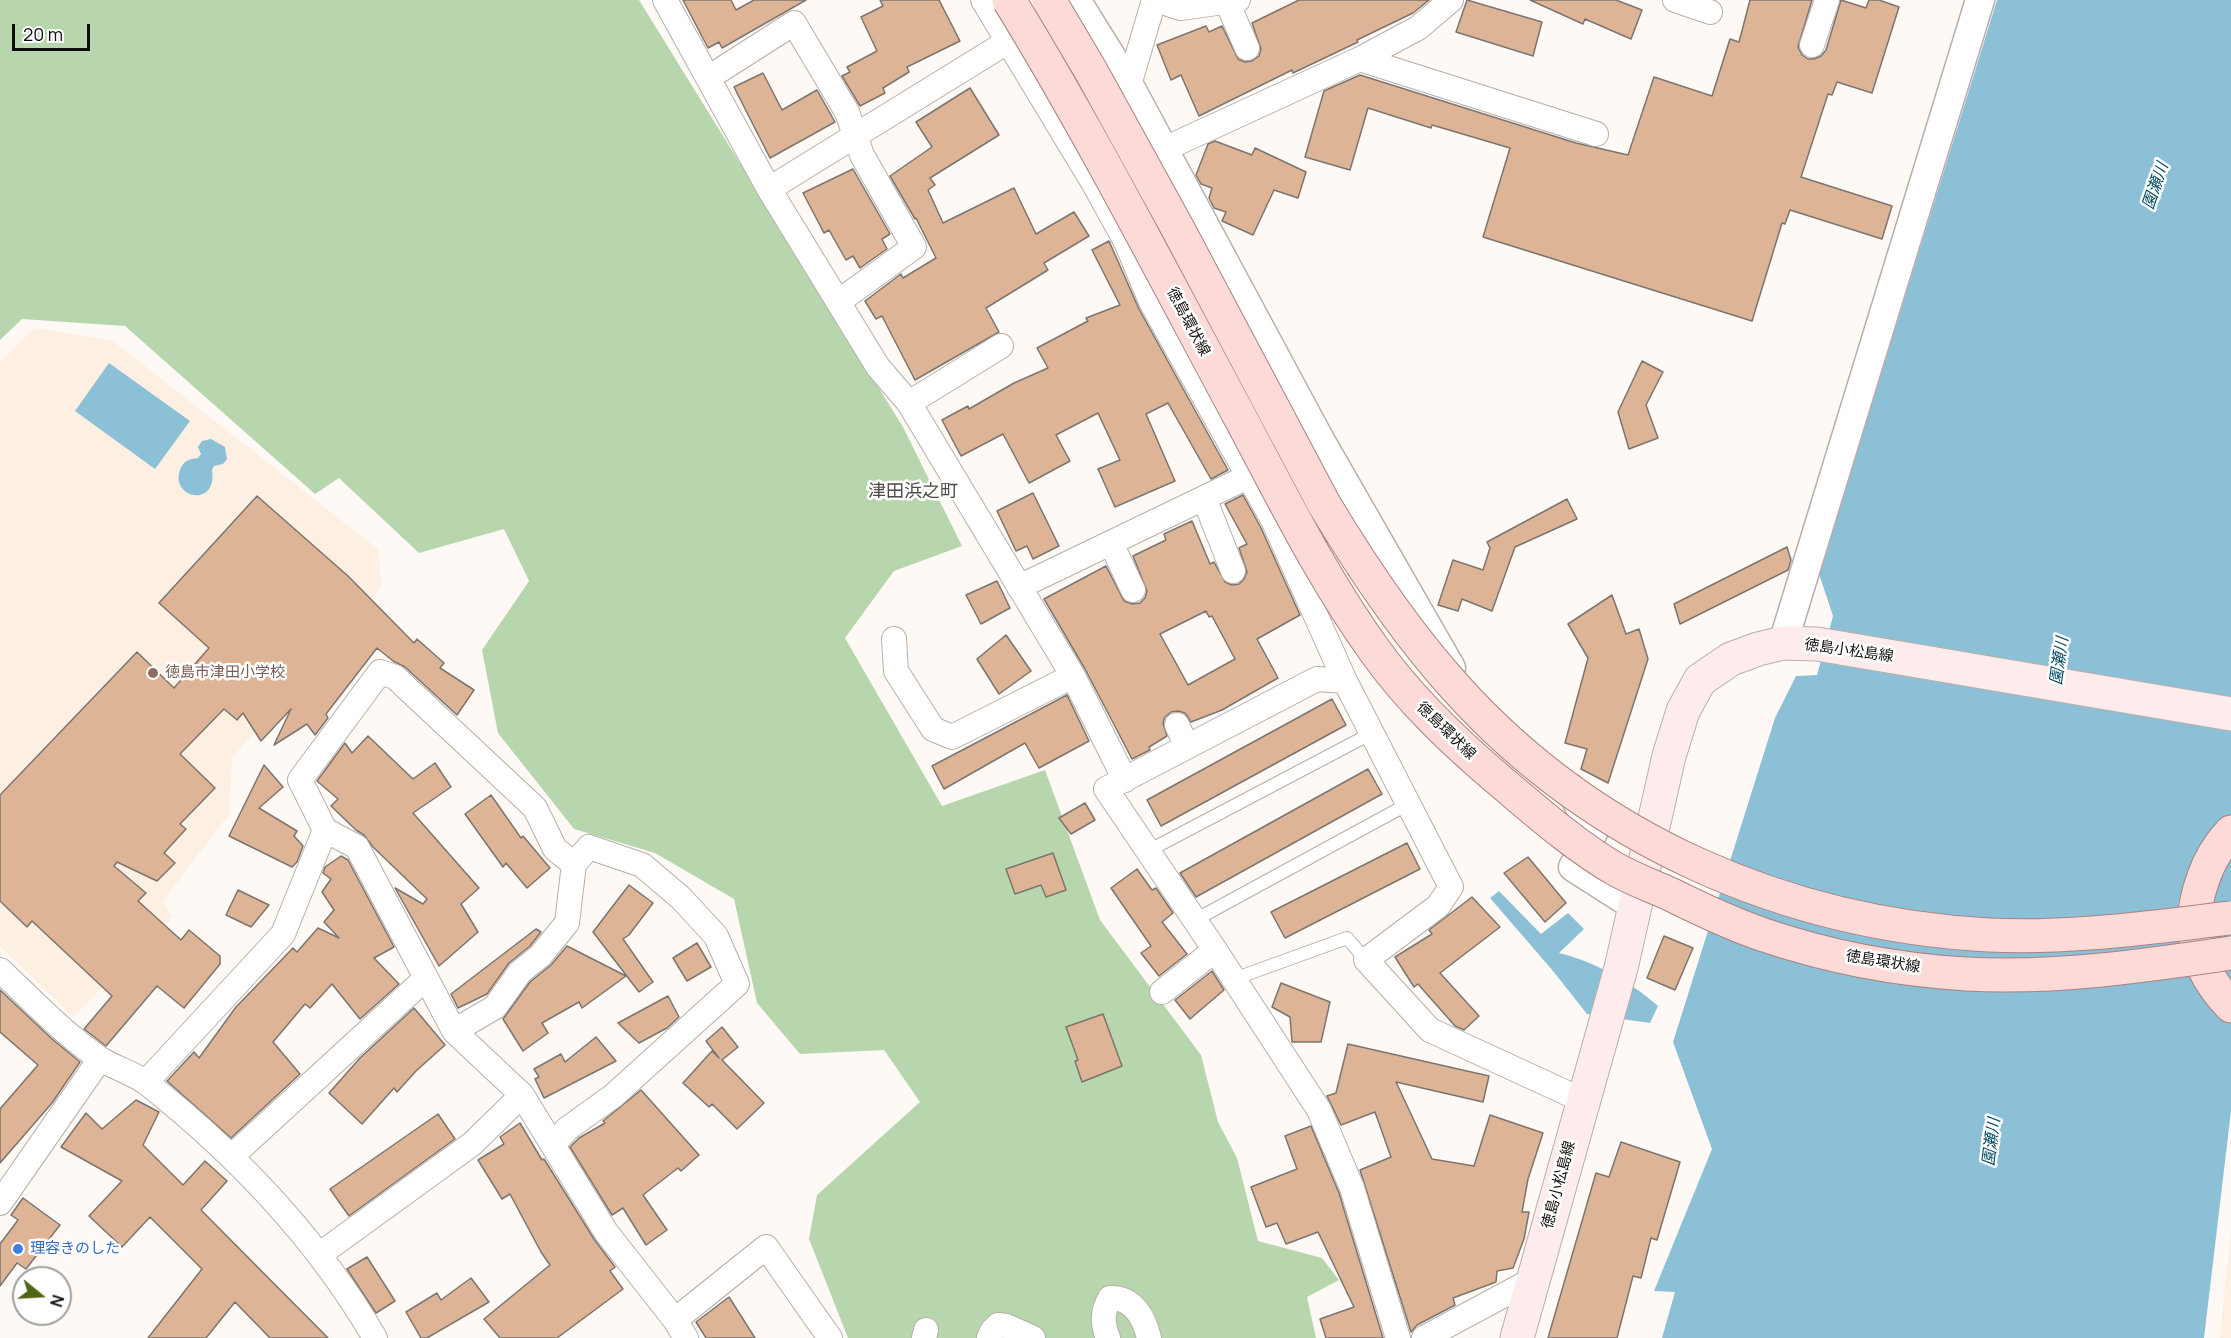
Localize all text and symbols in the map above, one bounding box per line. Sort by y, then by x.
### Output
scale bar [15,12,93,50]
text: 20 m [23,22,63,46]
water label: 園瀬川 [2139,160,2173,212]
street label: 徳島環状線 [1162,285,1214,359]
district label: 津田浜之町 [868,481,958,503]
street label: 徳島小松島線 [1803,636,1895,666]
water label: 園瀬川 [2047,636,2073,686]
place label: 徳島市津田小学校 [165,664,285,682]
marker: 徳島市津田小学校 [146,666,160,680]
street label: 徳島環状線 [1413,698,1479,764]
street label: 徳島環状線 [1845,947,1921,977]
water label: 園瀬川 [1980,1117,2004,1167]
street label: 徳島小松島線 [1539,1139,1579,1231]
place label: 理容きのした [30,1240,120,1258]
marker: 理容きのした [11,1242,25,1256]
north arrow [12,1266,72,1326]
text: N [45,1292,69,1310]

